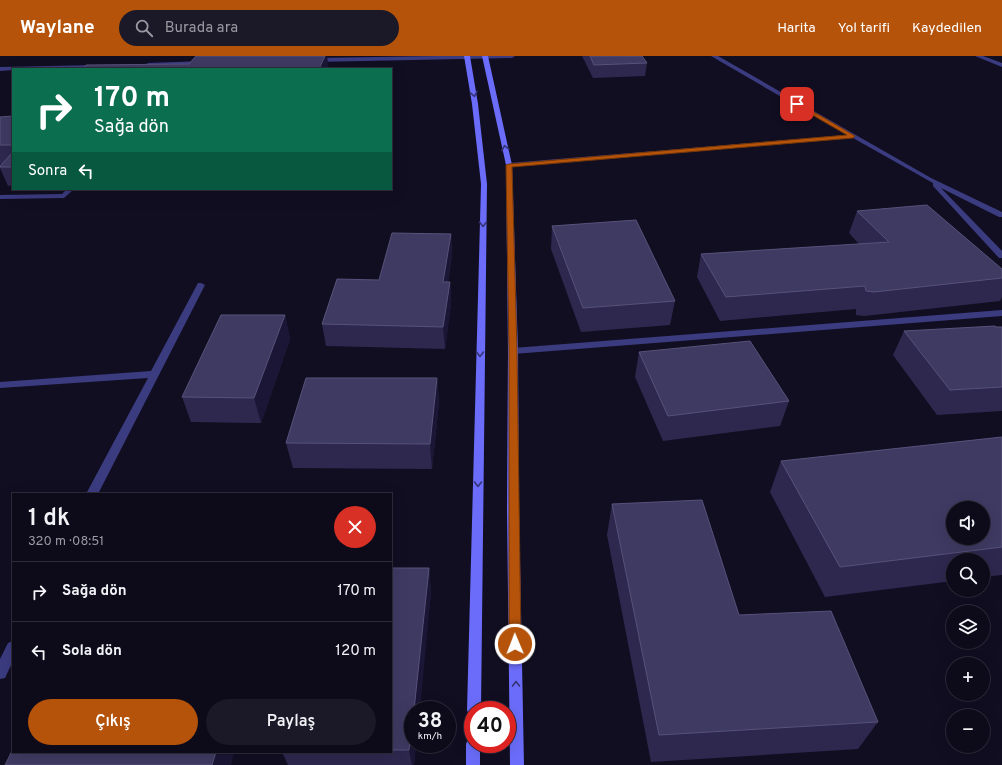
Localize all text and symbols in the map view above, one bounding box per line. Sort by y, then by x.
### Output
search box [119,10,399,46]
text: Waylane [20,16,95,40]
icon: search [133,17,155,39]
text: Burada ara [165,19,238,38]
text: Harita [777,20,816,37]
text: Yol tarifi [838,20,890,37]
text: Kaydedilen [912,20,982,37]
text: 170 m [94,81,170,117]
icon: right [28,84,80,136]
pin [780,87,814,121]
one-way arrow [469,91,478,97]
icon: arrive [786,93,808,115]
text: Sağa dön [94,116,169,139]
one-way arrow [502,145,510,152]
icon: left [75,160,97,182]
text: Sonra [28,162,67,181]
one-way arrow [479,221,487,227]
one-way arrow [476,351,485,357]
one-way arrow [474,481,482,487]
map controls [946,501,990,753]
button: sound [946,501,990,545]
text: 1 dk [28,504,70,534]
button: close [334,506,376,548]
text: 320 m · 08:51 [28,534,104,550]
button: search [946,553,990,597]
icon: right [28,581,50,603]
text: Sağa dön [62,582,127,601]
text: 170 m [337,582,376,601]
button: layers [946,605,990,649]
position arrow [494,623,536,665]
icon: left [28,641,50,663]
text: Sola dön [62,642,122,661]
text: 120 m [335,642,376,661]
button: + [946,657,990,701]
one-way arrow [512,681,520,687]
button: Çıkış [28,699,198,745]
button: Paylaş [206,699,376,745]
speed limit sign: 40 [464,701,516,753]
text: 38 [418,709,442,735]
button: − [946,709,990,753]
text: km/h [418,730,442,743]

